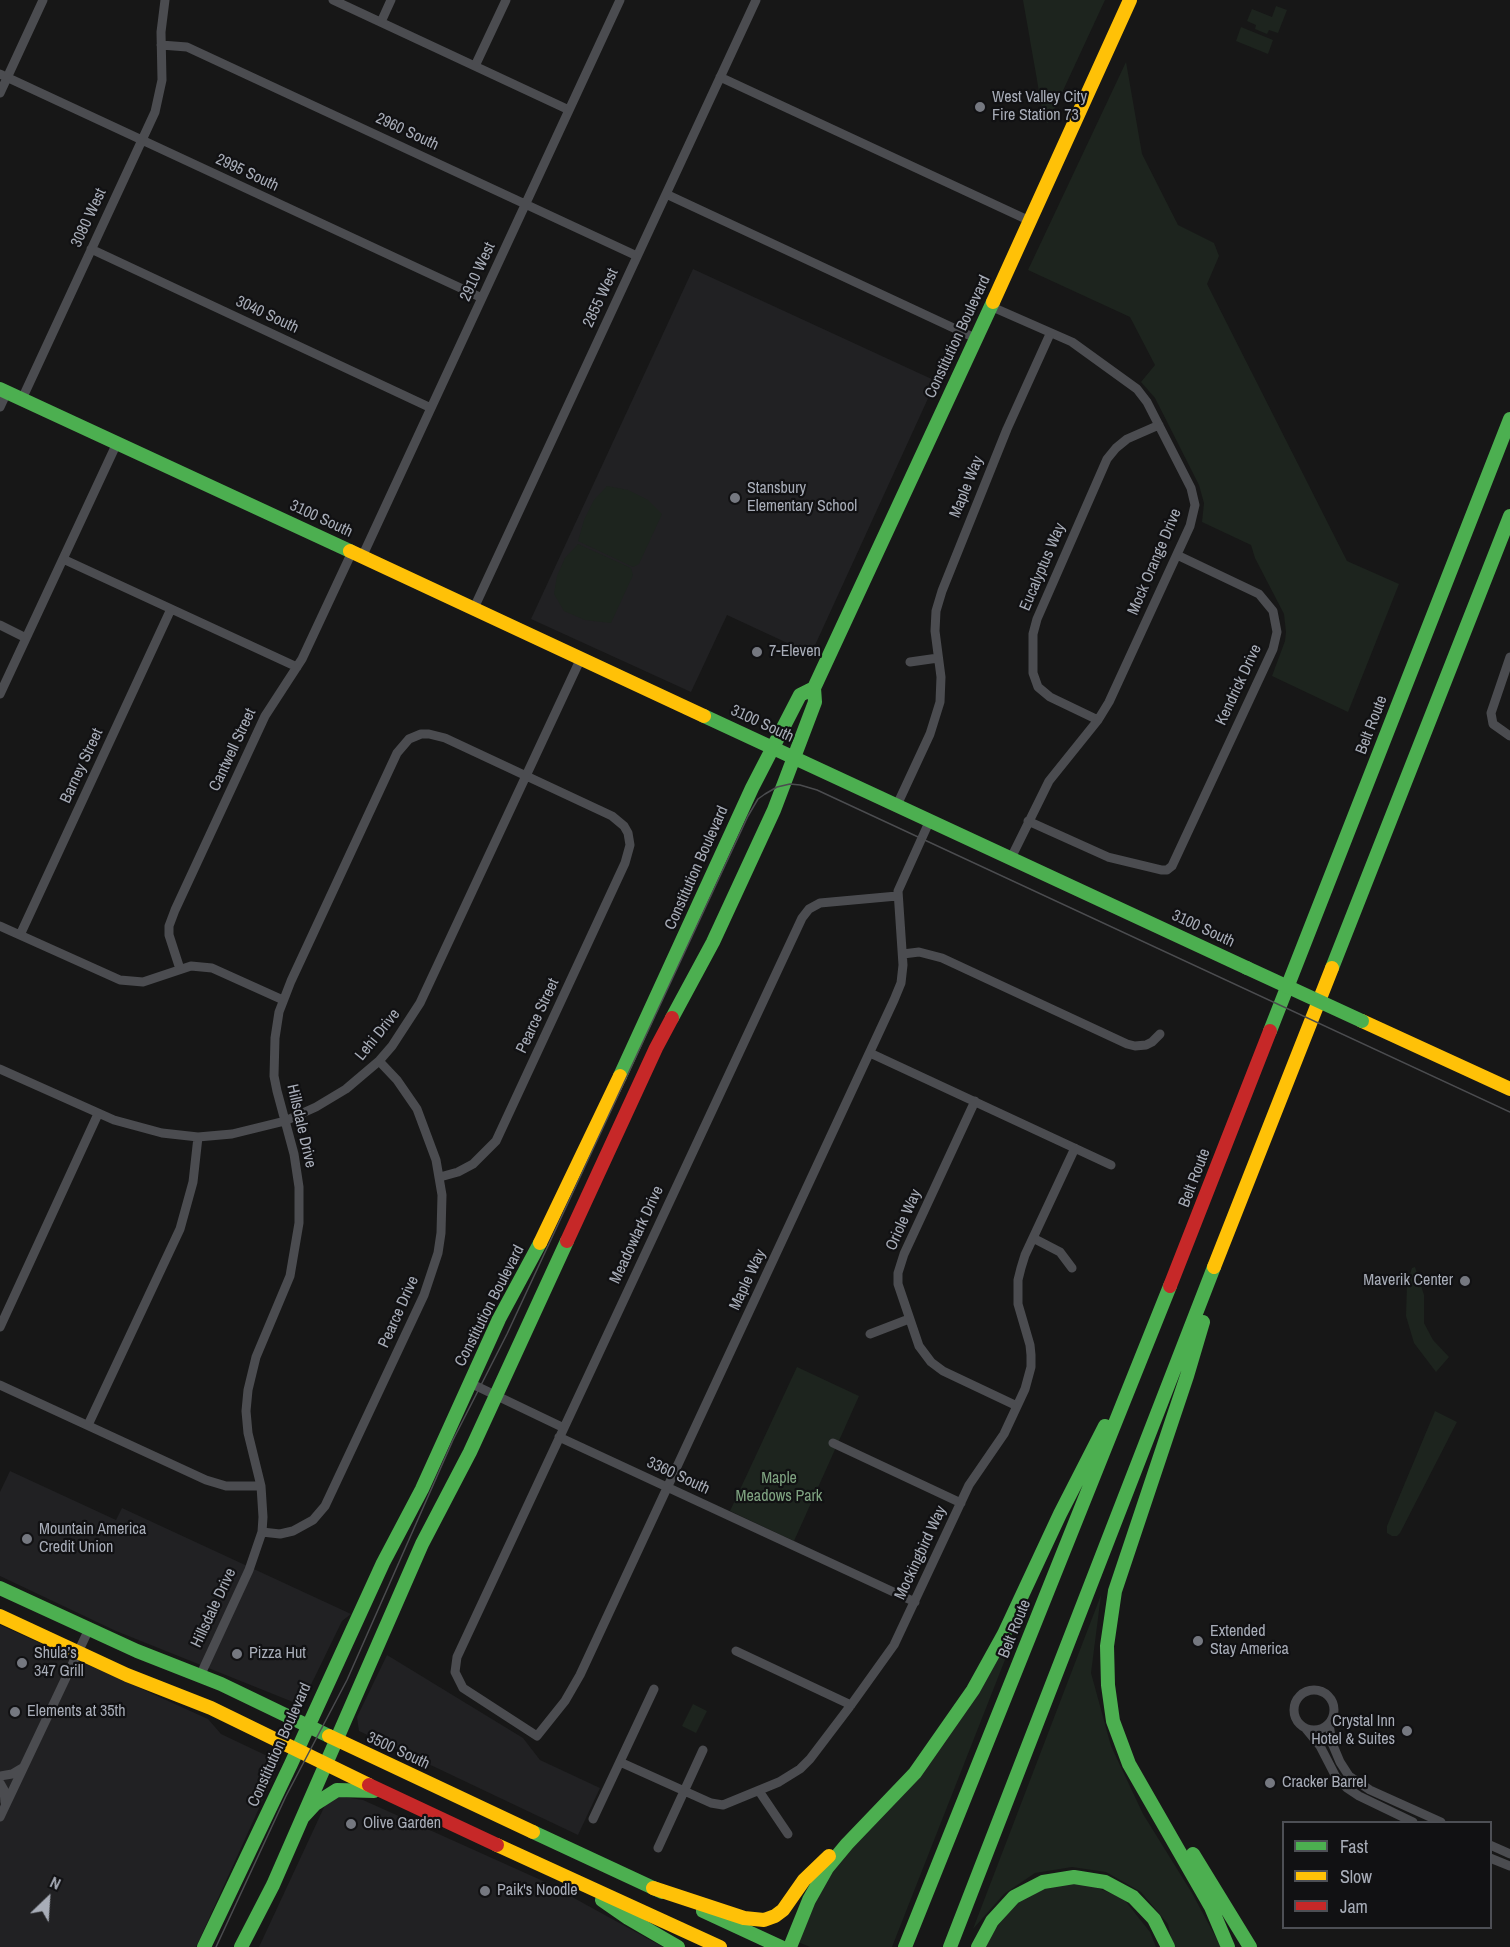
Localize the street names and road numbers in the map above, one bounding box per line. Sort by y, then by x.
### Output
street label: 2960 South [373,109,441,155]
street label: 2995 South [213,150,281,196]
street label: 3080 West [67,186,111,250]
street label: 2910 West [456,240,500,304]
street label: 2855 West [579,266,623,330]
street label: Constitution Boulevard [921,272,995,402]
street label: 3040 South [233,292,301,338]
street label: Maple Way [946,453,988,521]
street label: 3100 South [287,496,355,542]
street label: Mock Orange Drive [1124,506,1186,618]
street label: Eucalyptus Way [1016,520,1070,614]
street label: Kendrick Drive [1212,642,1266,728]
street label: Belt Route [1352,693,1392,757]
street label: 3100 South [728,701,796,747]
street label: Cantwell Street [206,706,260,794]
street label: Barney Street [56,726,108,806]
street label: Constitution Boulevard [661,803,733,933]
street label: 3100 South [1169,906,1237,952]
street label: Pearce Street [512,976,564,1056]
street label: Lehi Drive [351,1005,405,1065]
street label: Hillsdale Drive [282,1082,320,1170]
street label: Belt Route [1175,1146,1215,1210]
street label: Meadowlark Drive [606,1183,668,1287]
street label: Oriole Way [882,1186,926,1254]
street label: Constitution Boulevard [451,1242,529,1370]
street label: Maple Way [726,1246,770,1314]
street label: Pearce Drive [375,1273,423,1351]
street label: 3360 South [644,1453,712,1499]
street label: Mockingbird Way [891,1503,951,1603]
street label: Hillsdale Drive [187,1565,241,1651]
street label: Belt Route [995,1597,1035,1661]
street label: Constitution Boulevard [244,1680,316,1810]
street label: 3500 South [364,1728,432,1774]

